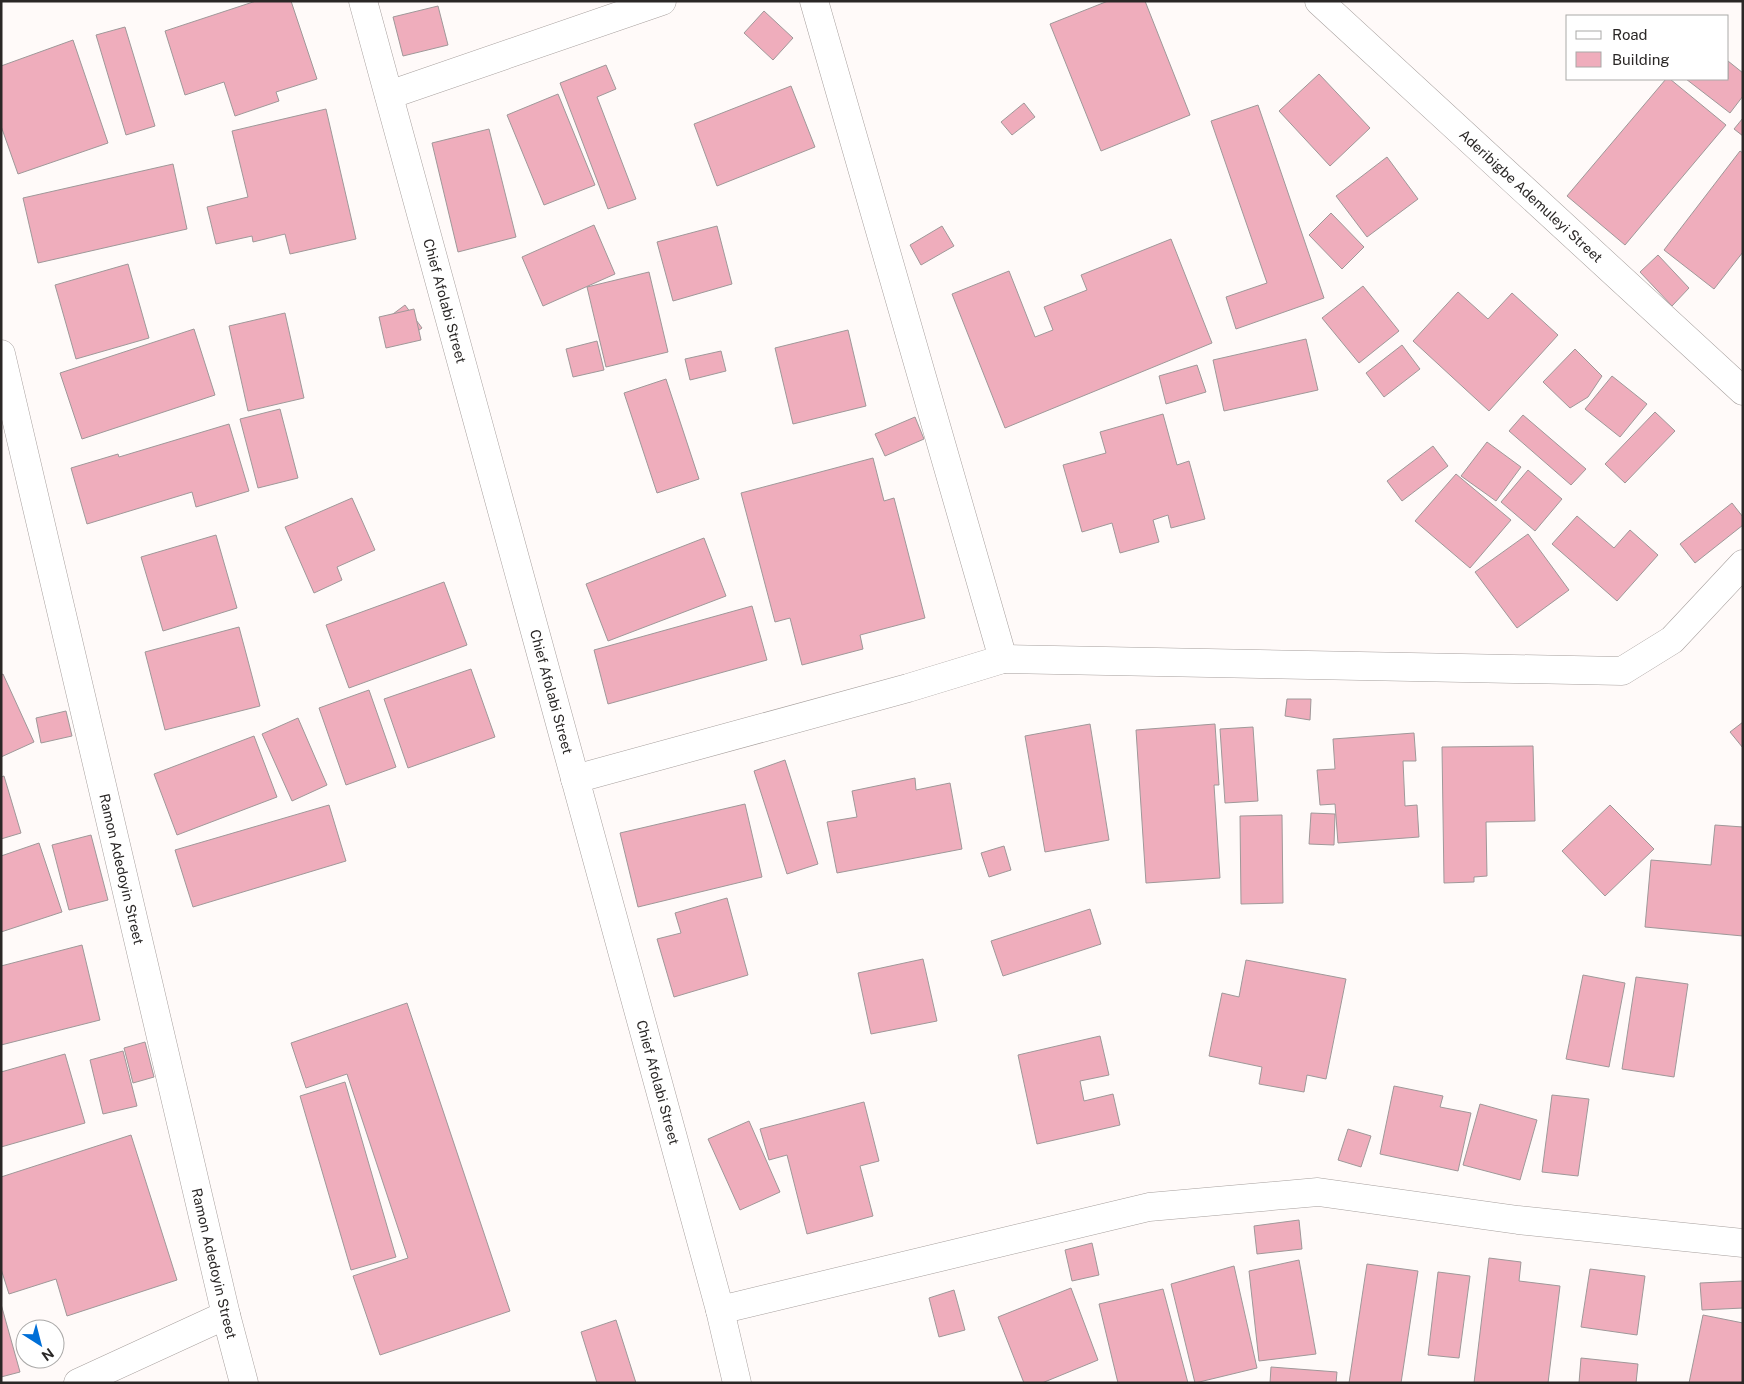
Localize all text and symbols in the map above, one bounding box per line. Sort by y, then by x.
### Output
legend [1566,15,1729,80]
text: Road [1612,26,1648,43]
text: Building [1612,51,1670,68]
street label: Aderibigbe Ademuleyi Street [1456,126,1606,266]
street label: Chief Afolabi Street [420,237,469,365]
street label: Chief Afolabi Street [527,628,576,756]
street label: Ramon Adedoyin Street [96,792,147,946]
street label: Chief Afolabi Street [633,1018,683,1147]
street label: Ramon Adedoyin Street [189,1186,240,1340]
north arrow [15,1319,65,1369]
text: N [39,1345,57,1364]

